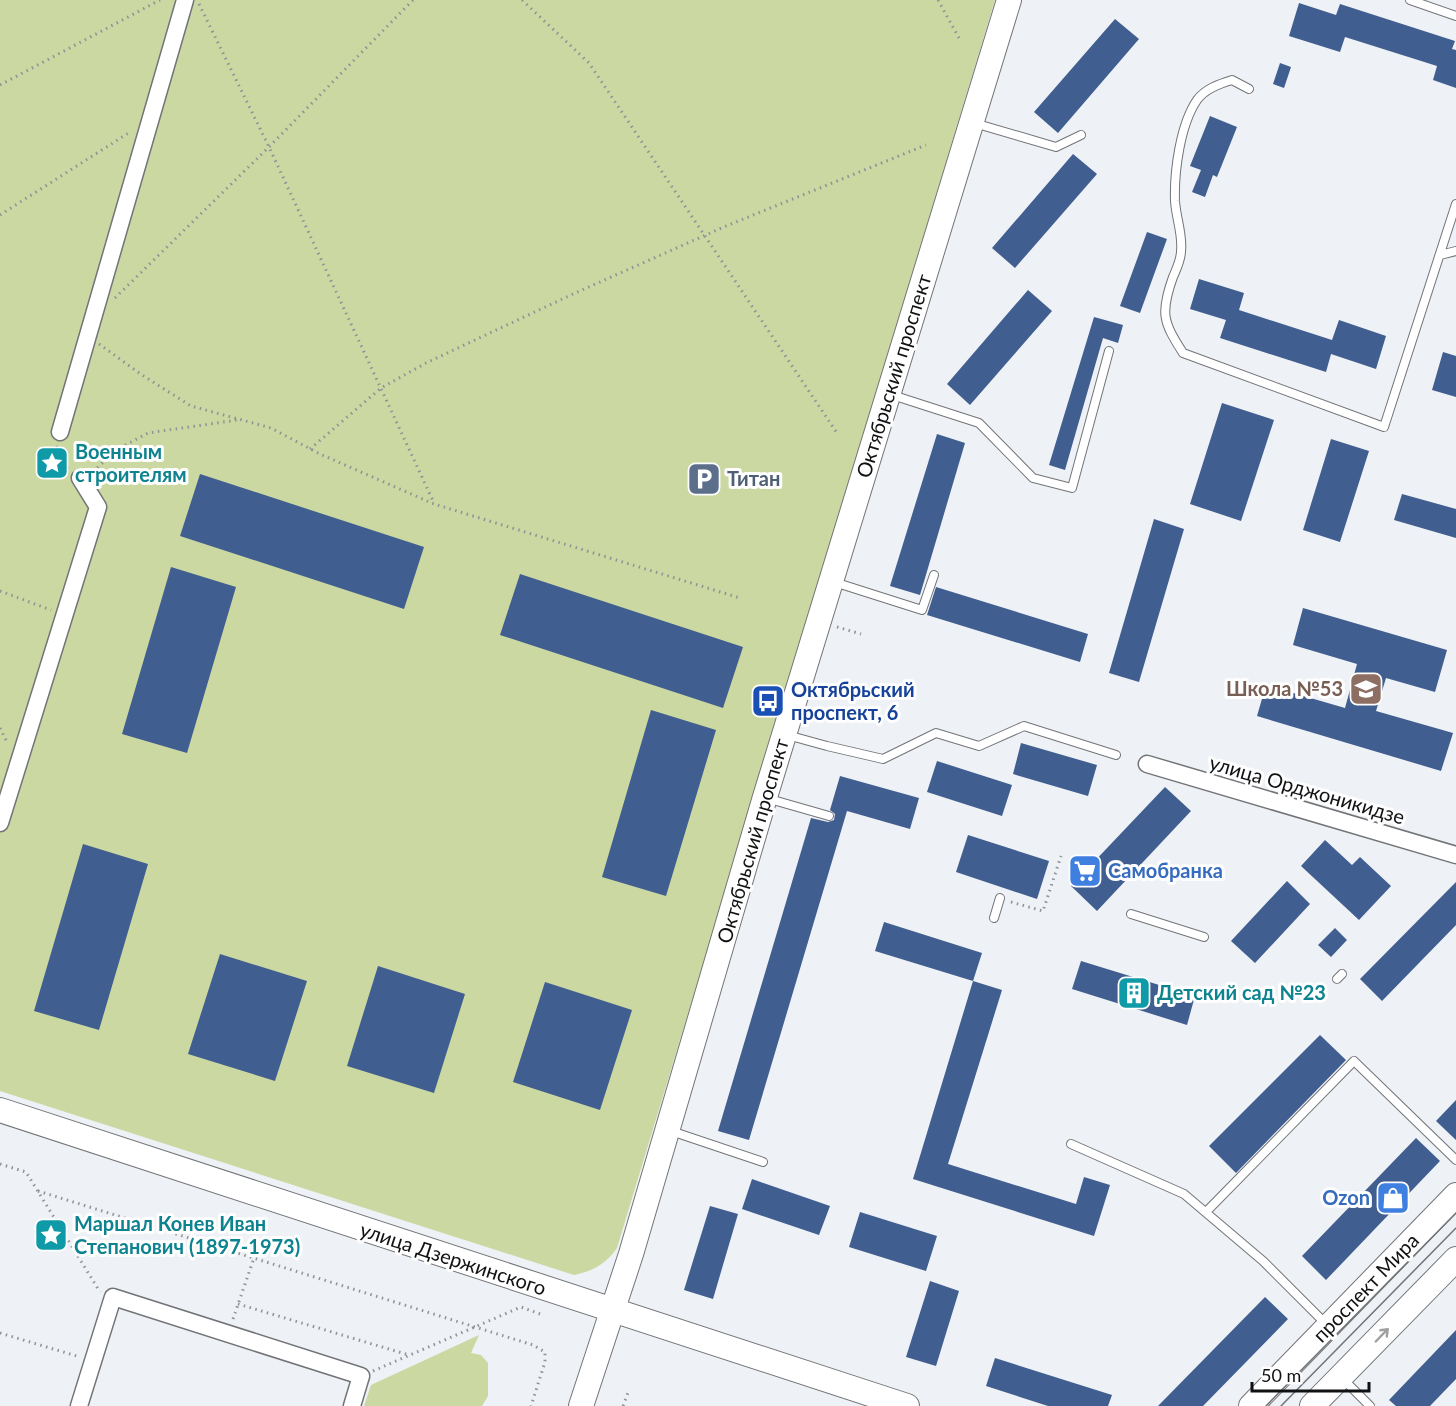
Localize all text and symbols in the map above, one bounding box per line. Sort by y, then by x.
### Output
street label: Октябрьский проспект [851,271,935,481]
place label: Военным строителям [75,439,187,486]
place icon: Военным строителям [34,445,70,481]
parking icon: Титан [686,461,722,497]
place label: Титан [727,466,780,490]
school or university icon: Школа №53 [1348,671,1384,707]
place label: Школа №53 [1226,676,1343,700]
place label: Октябрьский проспект, 6 [791,677,915,724]
bus stop icon: Октябрьский проспект, 6 [750,683,786,719]
street label: Октябрьский проспект [711,736,793,946]
street label: улица Орджоникидзе [1207,750,1408,828]
supermarket icon: Самобранка [1067,853,1103,889]
place label: Самобранка [1108,858,1223,882]
building icon: Детский сад №23 [1116,975,1152,1011]
place label: Детский сад №23 [1157,980,1326,1004]
shop icon: Ozon [1375,1180,1411,1216]
place label: Ozon [1322,1185,1370,1209]
place label: Маршал Конев Иван Степанович (1897-1973) [74,1211,300,1258]
place icon: Маршал Конев Иван Степанович (1897-1973) [33,1217,69,1253]
street label: улица Дзержинского [357,1217,549,1299]
street label: проспект Мира [1307,1228,1423,1347]
one-way arrow [1374,1327,1389,1342]
scale bar [1252,1355,1369,1393]
text: 50 m [1261,1364,1301,1386]

